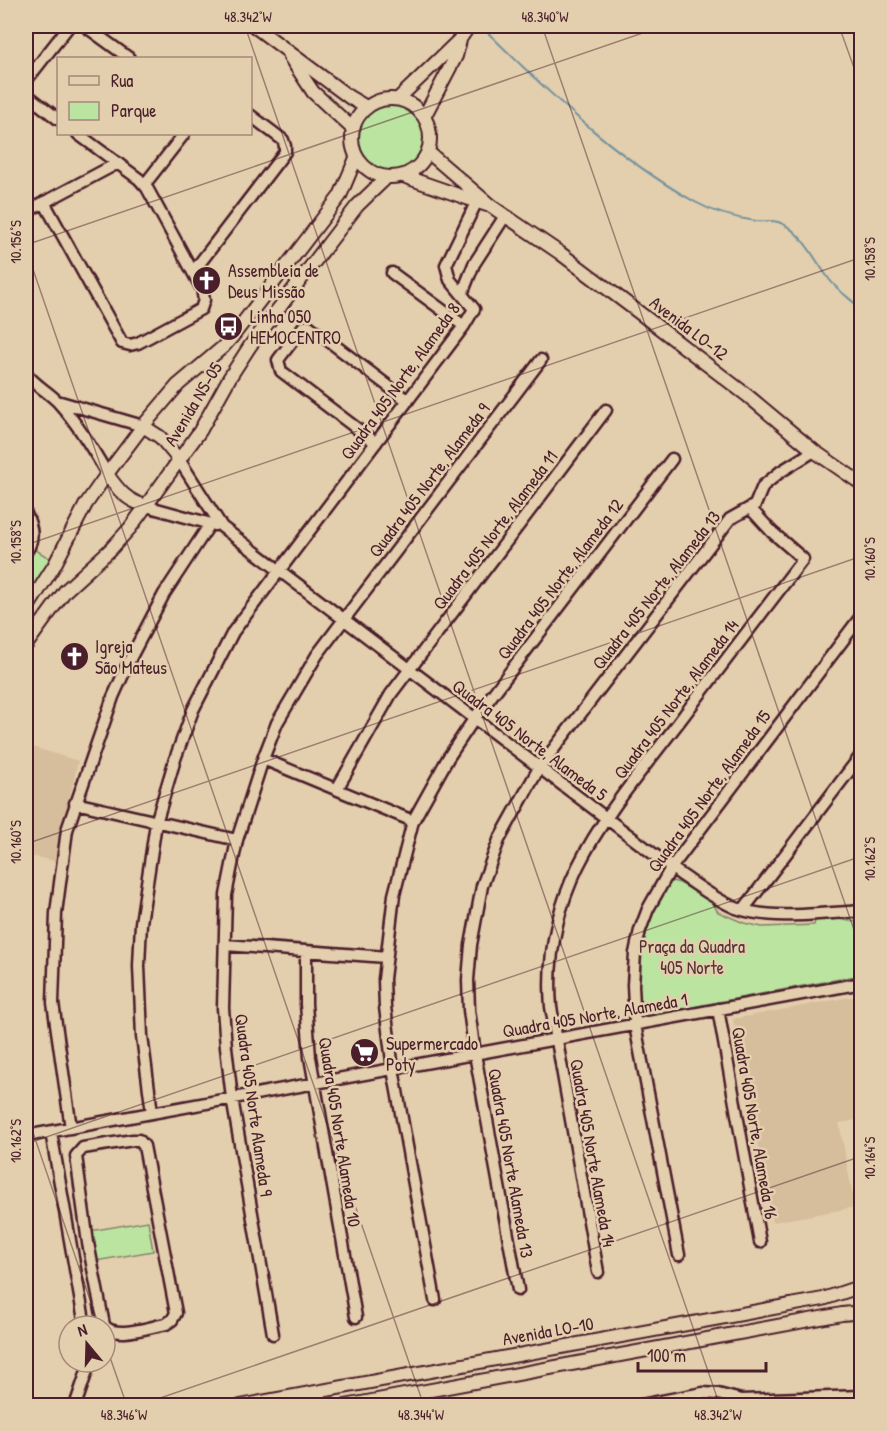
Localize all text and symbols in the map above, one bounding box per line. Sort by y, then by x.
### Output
text: 48.342°W [224,6,272,27]
text: 48.340°W [521,6,569,27]
legend [57,57,252,135]
text: Rua [111,68,133,93]
text: Parque [111,98,156,123]
text: 10.156°S [5,220,26,264]
text: 10.158°S [859,237,880,281]
place label: Assembleia de Deus Missão [228,258,319,304]
church icon: Assembleia de Deus Missão [191,264,223,296]
street label: Avenida LO-12 [645,290,734,366]
street label: Quadra 405 Norte, Alameda 8 [334,297,466,465]
place label: Linha 050 HEMOCENTRO [250,304,341,350]
bus stop icon: Linha 050 HEMOCENTRO [213,310,245,342]
street label: Avenida NS-05 [158,357,228,451]
street label: Quadra 405 Norte, Alameda 9 [363,397,496,562]
street label: Quadra 405 Norte, Alameda 11 [427,445,563,615]
street label: Quadra 405 Norte, Alameda 12 [491,493,629,665]
street label: Quadra 405 Norte, Alameda 13 [586,505,726,675]
text: 10.158°S [5,520,26,564]
text: 10.160°S [859,537,880,581]
street label: Quadra 405 Norte, Alameda 14 [608,614,745,784]
place label: Igreja São Mateus [95,634,167,680]
church icon: Igreja São Mateus [58,640,90,672]
street label: Quadra 405 Norte, Alameda 5 [447,673,613,807]
street label: Quadra 405 Norte, Alameda 15 [642,704,777,877]
text: 10.160°S [5,820,26,864]
text: 10.162°S [859,837,880,881]
park label: Praça da Quadra 405 Norte [639,934,745,980]
street label: Quadra 405 Norte, Alameda 1 [501,986,689,1044]
street label: Quadra 405 Norte Alameda 9 [229,1012,279,1198]
street label: Quadra 405 Norte, Alameda 16 [726,1025,784,1221]
place label: Supermercado Poty [386,1031,478,1077]
street label: Quadra 405 Norte Alameda 10 [313,1035,367,1229]
supermarket icon: Supermercado Poty [349,1037,381,1069]
street label: Quadra 405 Norte Alameda 14 [564,1057,622,1249]
street label: Quadra 405 Norte Alameda 13 [482,1066,540,1260]
text: 10.162°S [5,1119,26,1163]
text: 10.164°S [859,1136,880,1179]
street label: Avenida LO-10 [500,1311,596,1351]
north arrow [57,1314,117,1374]
text: N [75,1318,90,1342]
scale bar [638,1335,766,1373]
text: 100 m [647,1343,686,1368]
text: 48.346°W [101,1404,148,1425]
text: 48.344°W [398,1404,445,1425]
text: 48.342°W [694,1404,742,1425]

